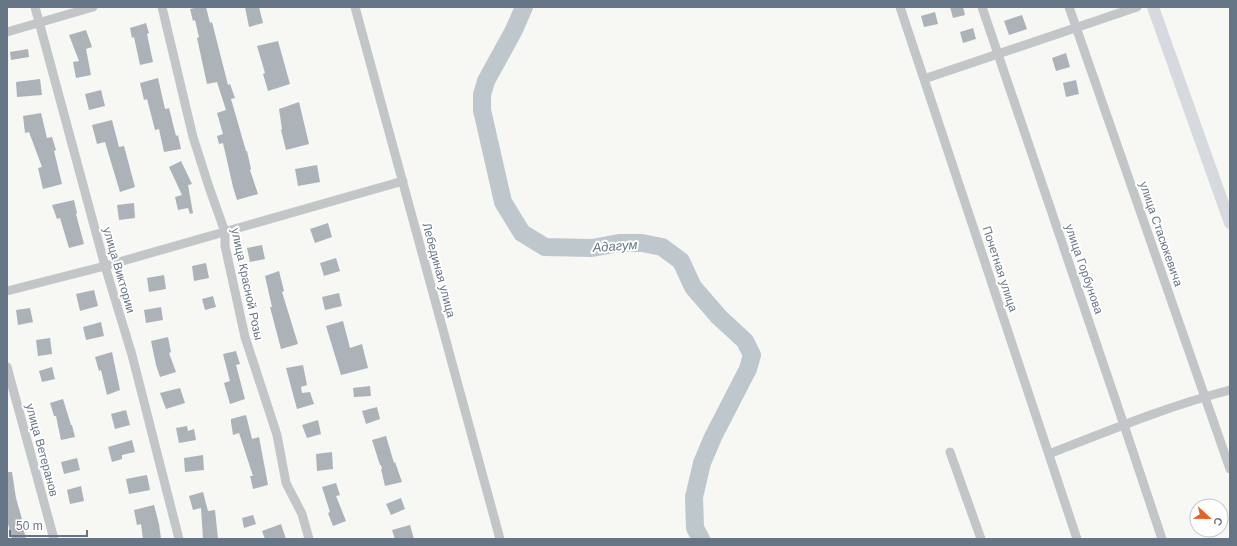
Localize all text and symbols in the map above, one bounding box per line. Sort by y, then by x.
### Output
street label: улица Стасюкевича [1136,180,1186,289]
street label: Лебединая улица [420,221,458,319]
street label: улица Горбунова [1062,222,1106,316]
street label: Почетная улица [980,224,1021,314]
street label: улица Виктории [100,226,138,314]
street label: улица Красной Розы [228,227,266,341]
water label: Адагум [591,237,638,255]
street label: улица Ветеранов [23,402,61,498]
north arrow [1189,498,1229,538]
scale bar [10,512,87,538]
text: С [1211,516,1225,528]
text: 50 m [16,519,43,533]

